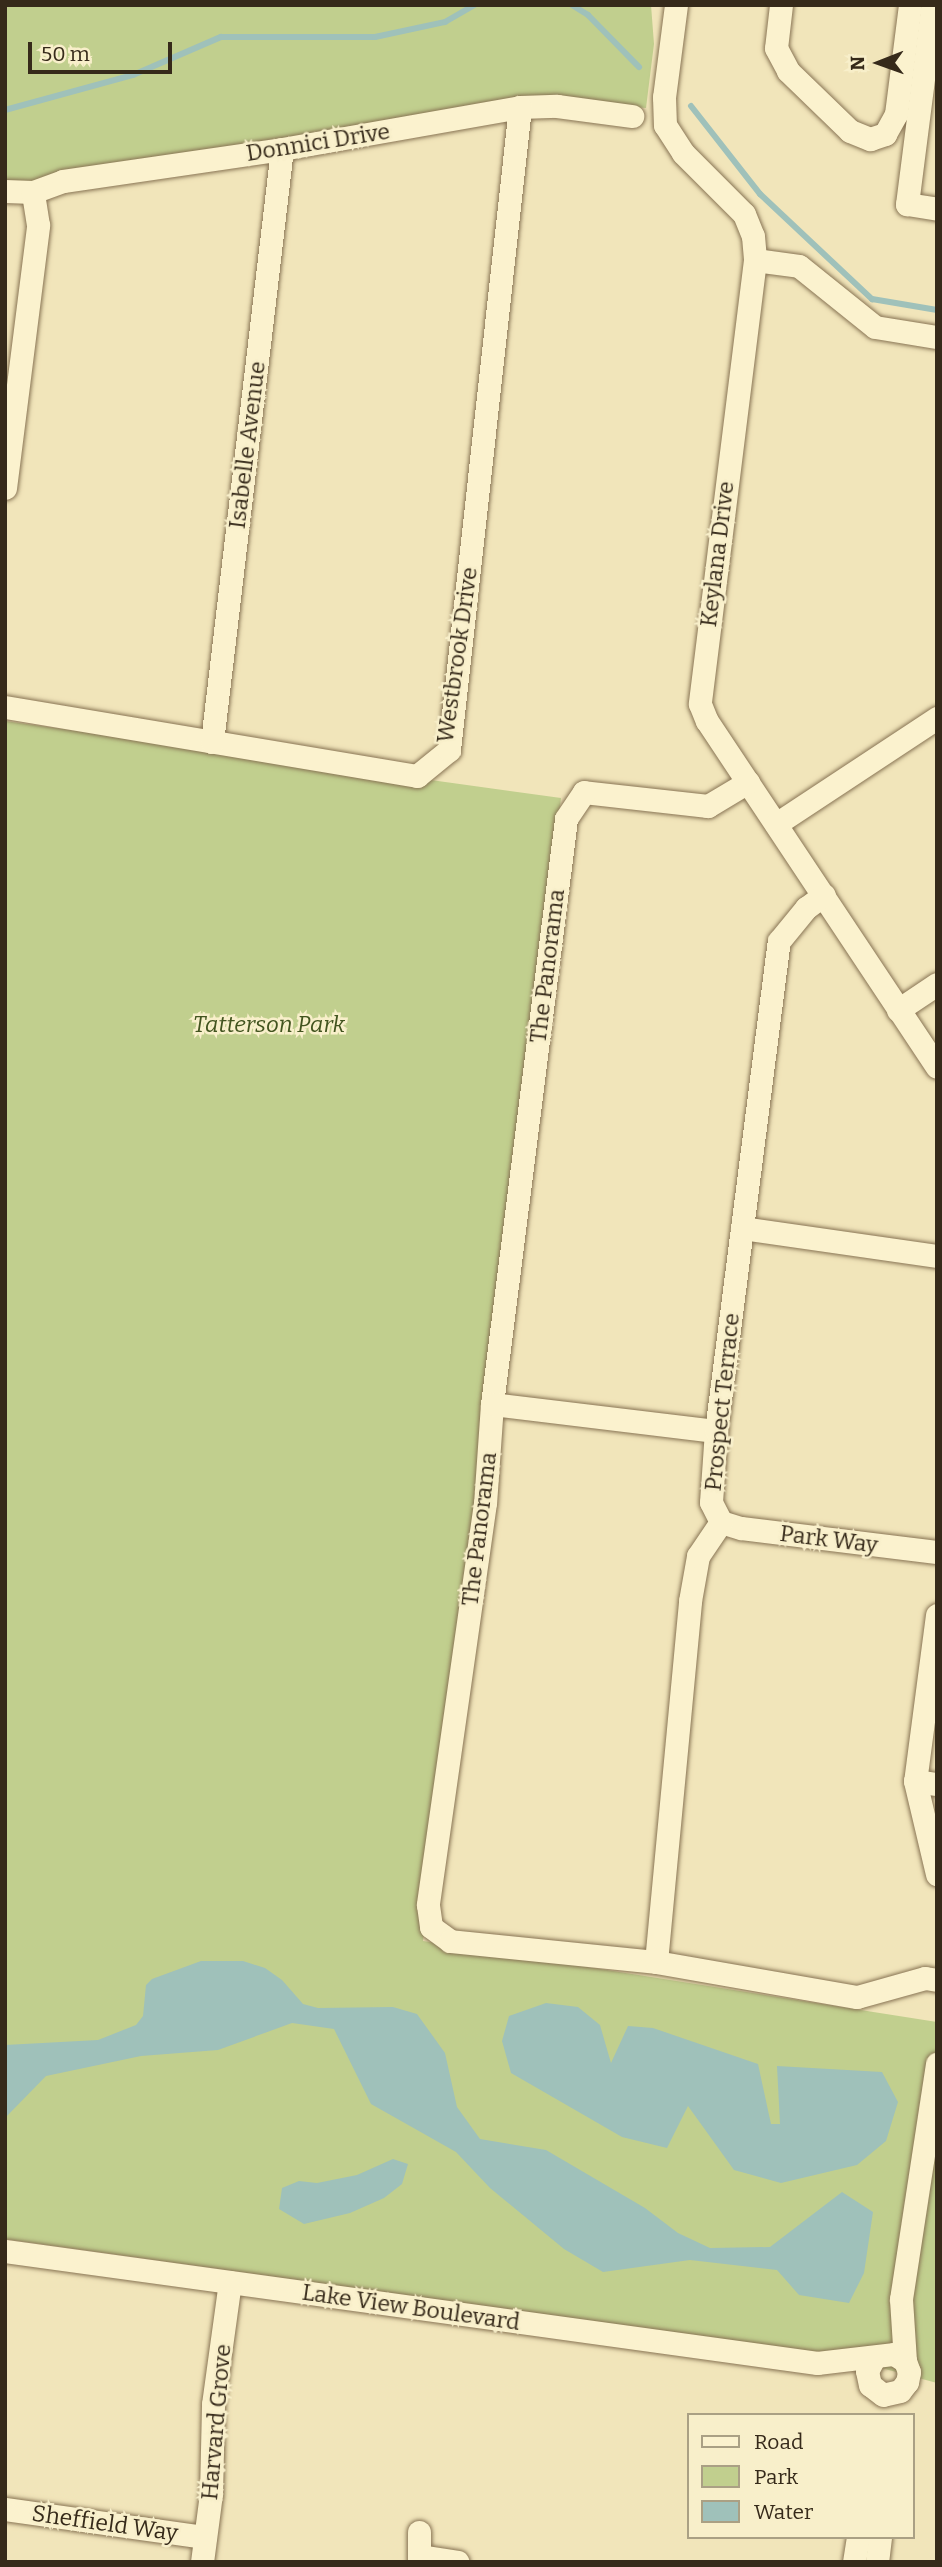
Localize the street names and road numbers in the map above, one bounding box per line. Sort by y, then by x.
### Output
street label: Donnici Drive [244,117,392,167]
street label: Isabelle Avenue [223,360,271,530]
street label: Keylana Drive [694,480,740,628]
street label: Westbrook Drive [431,565,483,745]
street label: The Panorama [524,888,570,1044]
street label: Prospect Terrace [699,1312,745,1492]
street label: The Panorama [456,1451,502,1607]
street label: Park Way [778,1519,880,1559]
street label: Lake View Boulevard [300,2278,522,2336]
street label: Harvard Grove [195,2343,237,2501]
street label: Sheffield Way [30,2499,180,2547]

